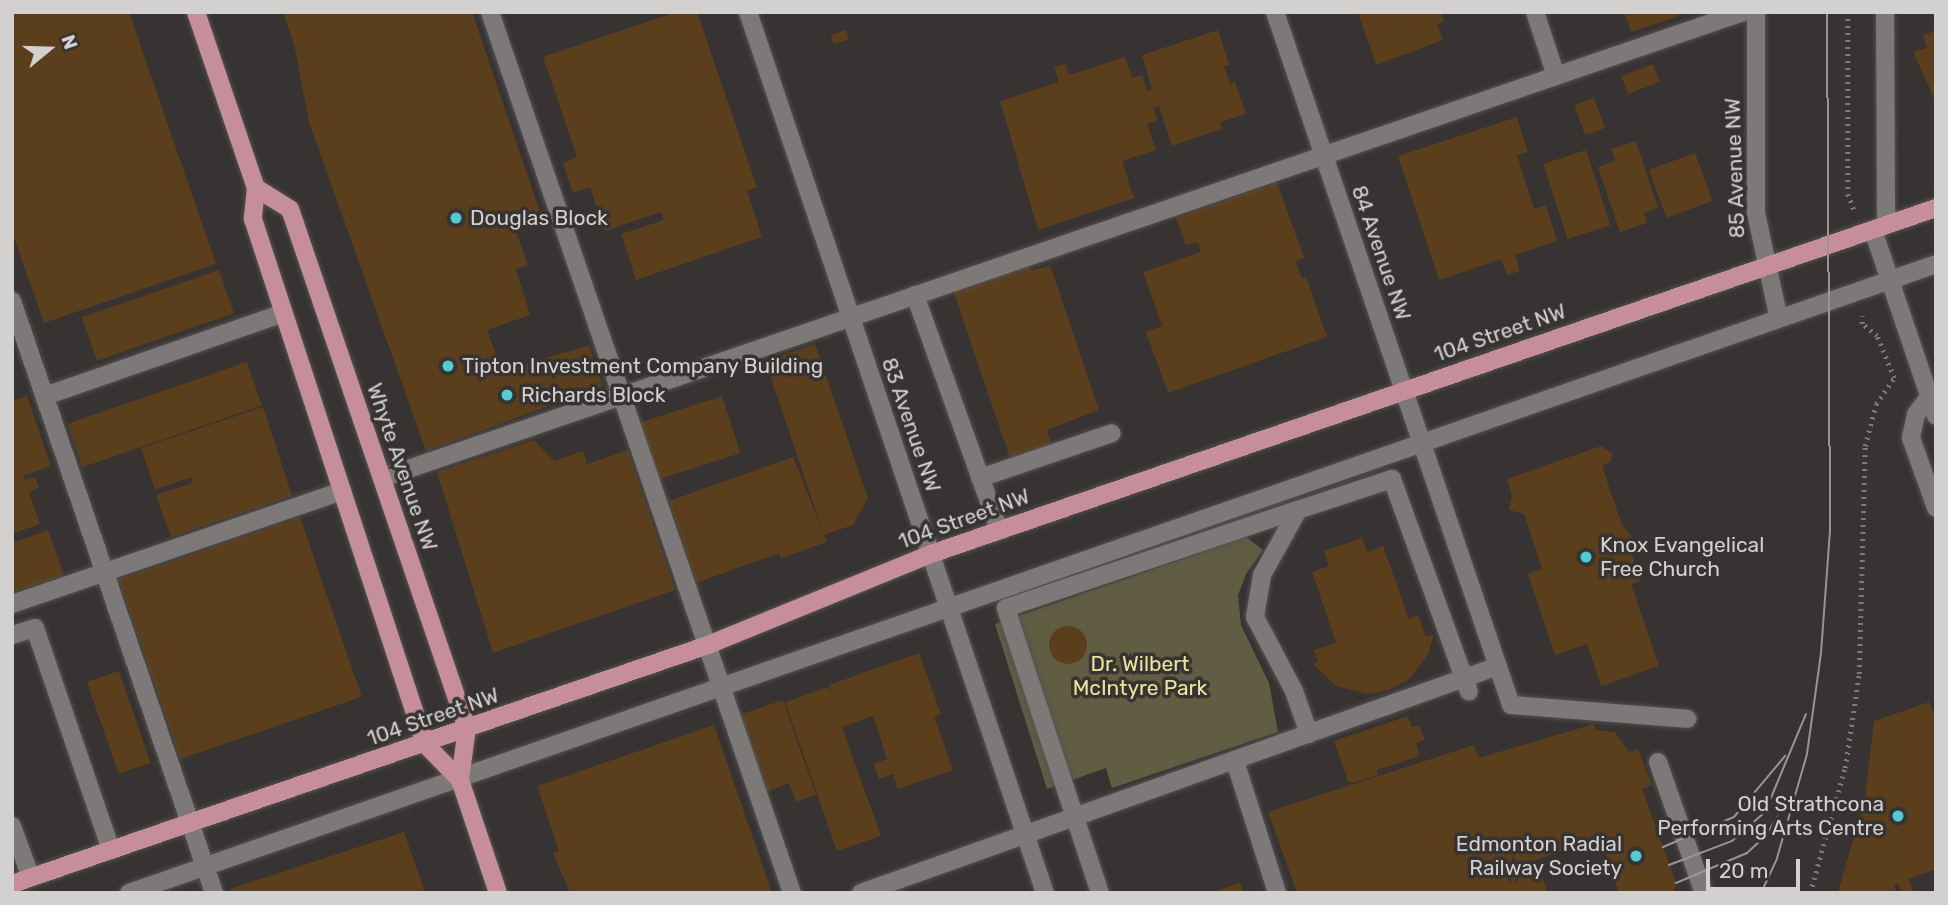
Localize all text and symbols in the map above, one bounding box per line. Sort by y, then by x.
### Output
north arrow [14,14,84,84]
text: N [56,32,82,52]
street label: 85 Avenue NW [1720,97,1750,239]
street label: 84 Avenue NW [1346,182,1416,324]
place label: Douglas Block [470,205,608,231]
marker: Douglas Block [448,210,464,226]
street label: 104 Street NW [1431,299,1569,367]
place label: Tipton Investment Company Building [462,353,824,379]
street label: 83 Avenue NW [876,354,946,496]
marker: Tipton Investment Company Building [440,358,456,374]
street label: Whyte Avenue NW [361,380,443,554]
place label: Richards Block [521,382,666,408]
marker: Richards Block [499,387,515,403]
street label: 104 Street NW [895,484,1033,554]
place label: Knox Evangelical Free Church [1600,532,1764,582]
marker: Knox Evangelical Free Church [1578,549,1594,565]
park label: Dr. Wilbert McIntyre Park [1073,651,1207,701]
street label: 104 Street NW [364,683,502,751]
place label: Old Strathcona Performing Arts Centre [1657,791,1884,841]
marker: Old Strathcona Performing Arts Centre [1890,808,1906,824]
place label: Edmonton Radial Railway Society [1456,831,1622,881]
scale bar [1710,846,1804,890]
marker: Edmonton Radial Railway Society [1628,848,1644,864]
text: 20 m [1719,858,1768,883]

